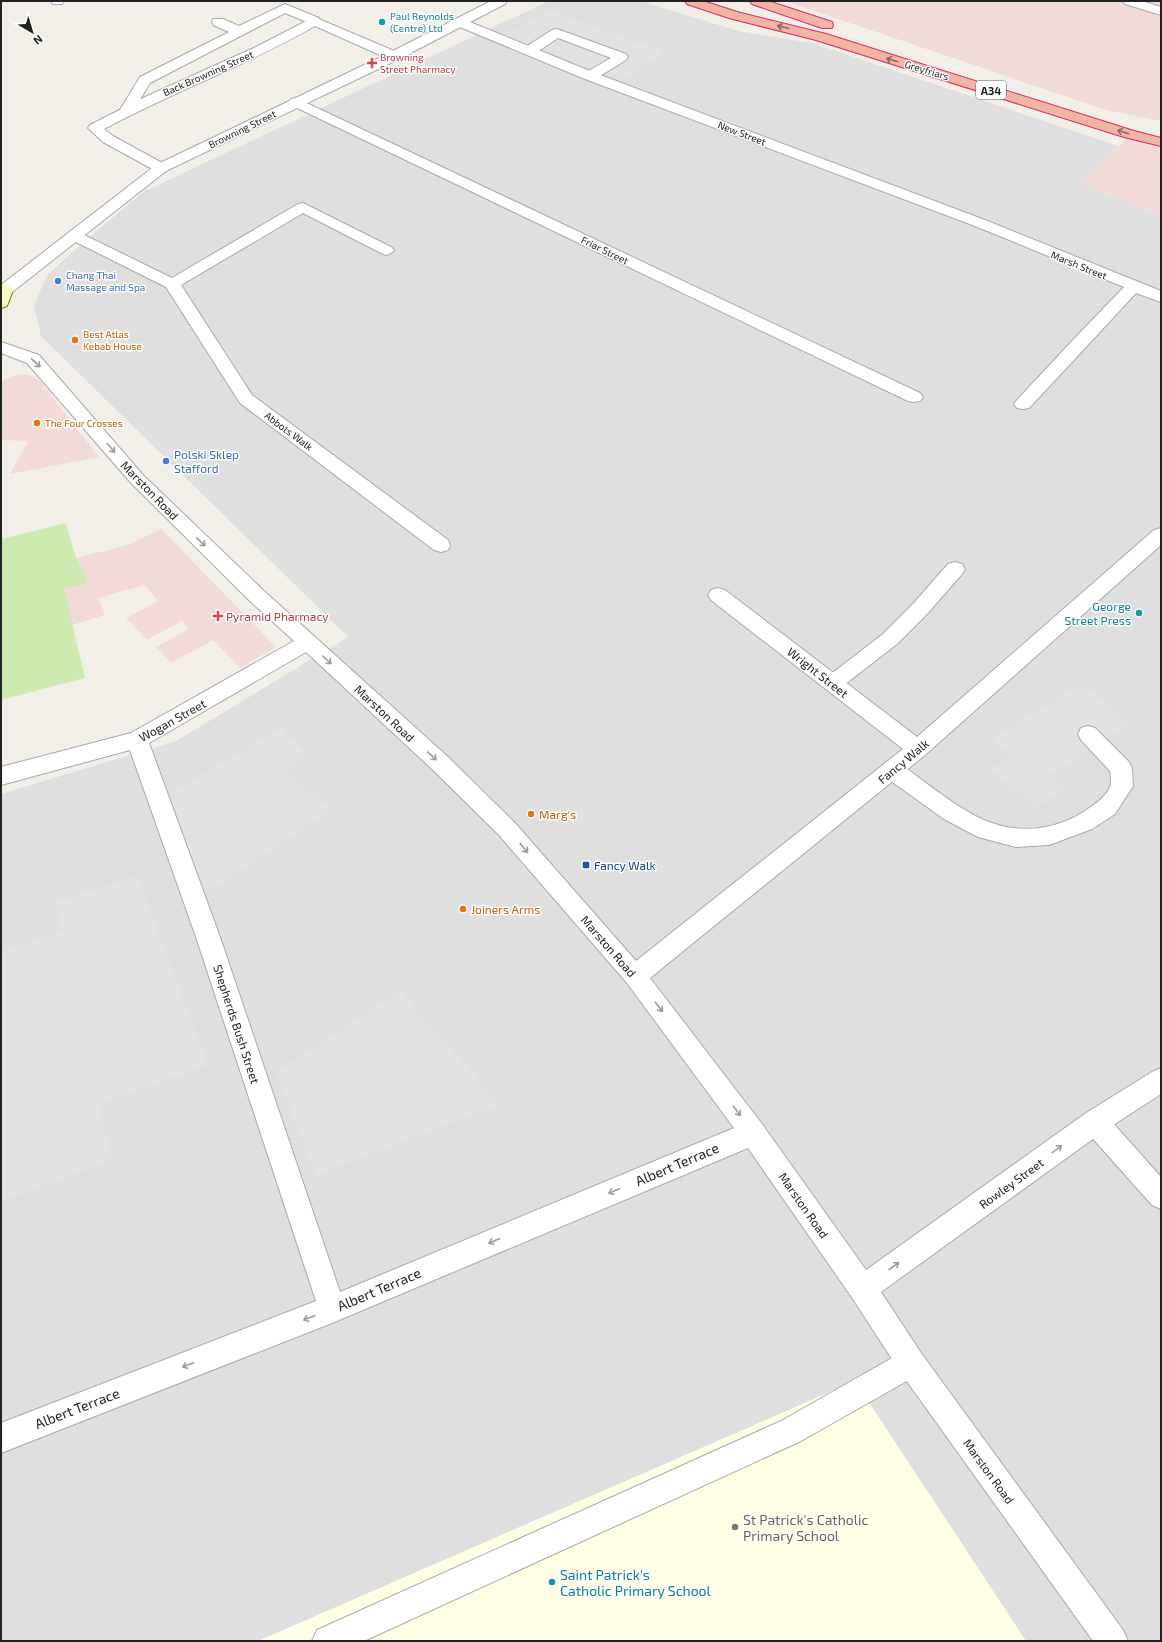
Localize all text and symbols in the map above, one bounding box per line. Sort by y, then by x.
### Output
place label: Paul Reynolds (Centre) Ltd [390,10,454,34]
north arrow [12,12,52,52]
marker: Paul Reynolds (Centre) Ltd [377,17,387,27]
one-way arrow [777,23,790,31]
text: N [31,33,46,48]
street label: Back Browning Street [161,48,255,98]
place label: Browning Street Pharmacy [380,51,456,75]
one-way arrow [887,55,899,63]
marker: Browning Street Pharmacy [367,58,377,68]
street label: Greyfriars [903,58,951,82]
road number: A34 [976,81,1006,99]
street label: Browning Street [206,107,278,151]
street label: New Street [716,118,768,148]
one-way arrow [1117,128,1130,135]
street label: Friar Street [579,233,631,267]
street label: Marsh Street [1049,248,1109,282]
place label: Chang Thai Massage and Spa [66,269,145,293]
marker: Chang Thai Massage and Spa [53,276,63,286]
place label: Best Atlas Kebab House [83,328,142,352]
marker: Best Atlas Kebab House [70,335,80,345]
one-way arrow [31,358,41,367]
street label: Abbots Walk [263,409,315,453]
place label: The Four Crosses [45,417,123,429]
marker: The Four Crosses [32,418,42,428]
one-way arrow [106,443,115,453]
place label: Polski Sklep Stafford [174,447,239,475]
marker: Polski Sklep Stafford [161,456,171,466]
street label: Marston Road [118,458,182,522]
one-way arrow [196,537,206,546]
place label: George Street Press [1065,599,1131,627]
marker: George Street Press [1134,608,1144,618]
place label: Pyramid Pharmacy [226,609,329,623]
marker: Pyramid Pharmacy [213,611,223,621]
street label: Wright Street [785,644,852,700]
one-way arrow [322,655,333,664]
street label: Marston Road [352,682,418,744]
street label: Wogan Street [136,696,208,744]
street label: Fancy Walk [875,736,931,786]
one-way arrow [427,751,437,760]
place label: Marg's [539,807,576,821]
marker: Marg's [526,809,536,819]
one-way arrow [519,843,528,853]
place label: Fancy Walk [594,858,656,872]
marker: Fancy Walk [581,860,591,870]
place label: Joiners Arms [471,902,540,916]
marker: Joiners Arms [458,904,468,914]
street label: Marston Road [579,912,639,980]
street label: Shepherds Bush Street [211,963,263,1086]
one-way arrow [655,1002,663,1013]
one-way arrow [733,1106,741,1117]
street label: Albert Terrace [633,1139,721,1189]
one-way arrow [1051,1145,1062,1154]
street label: Rowley Street [976,1155,1046,1211]
street label: Marston Road [776,1170,832,1240]
one-way arrow [608,1188,620,1195]
one-way arrow [488,1238,500,1245]
one-way arrow [889,1262,900,1270]
street label: Albert Terrace [335,1264,423,1314]
one-way arrow [303,1314,315,1322]
one-way arrow [182,1361,194,1369]
street label: Albert Terrace [32,1384,122,1432]
street label: Marston Road [961,1436,1017,1506]
place label: St Patrick's Catholic Primary School [743,1511,868,1544]
marker: St Patrick's Catholic Primary School [730,1522,740,1532]
place label: Saint Patrick's Catholic Primary School [560,1566,712,1599]
marker: Saint Patrick's Catholic Primary School [547,1577,557,1587]

